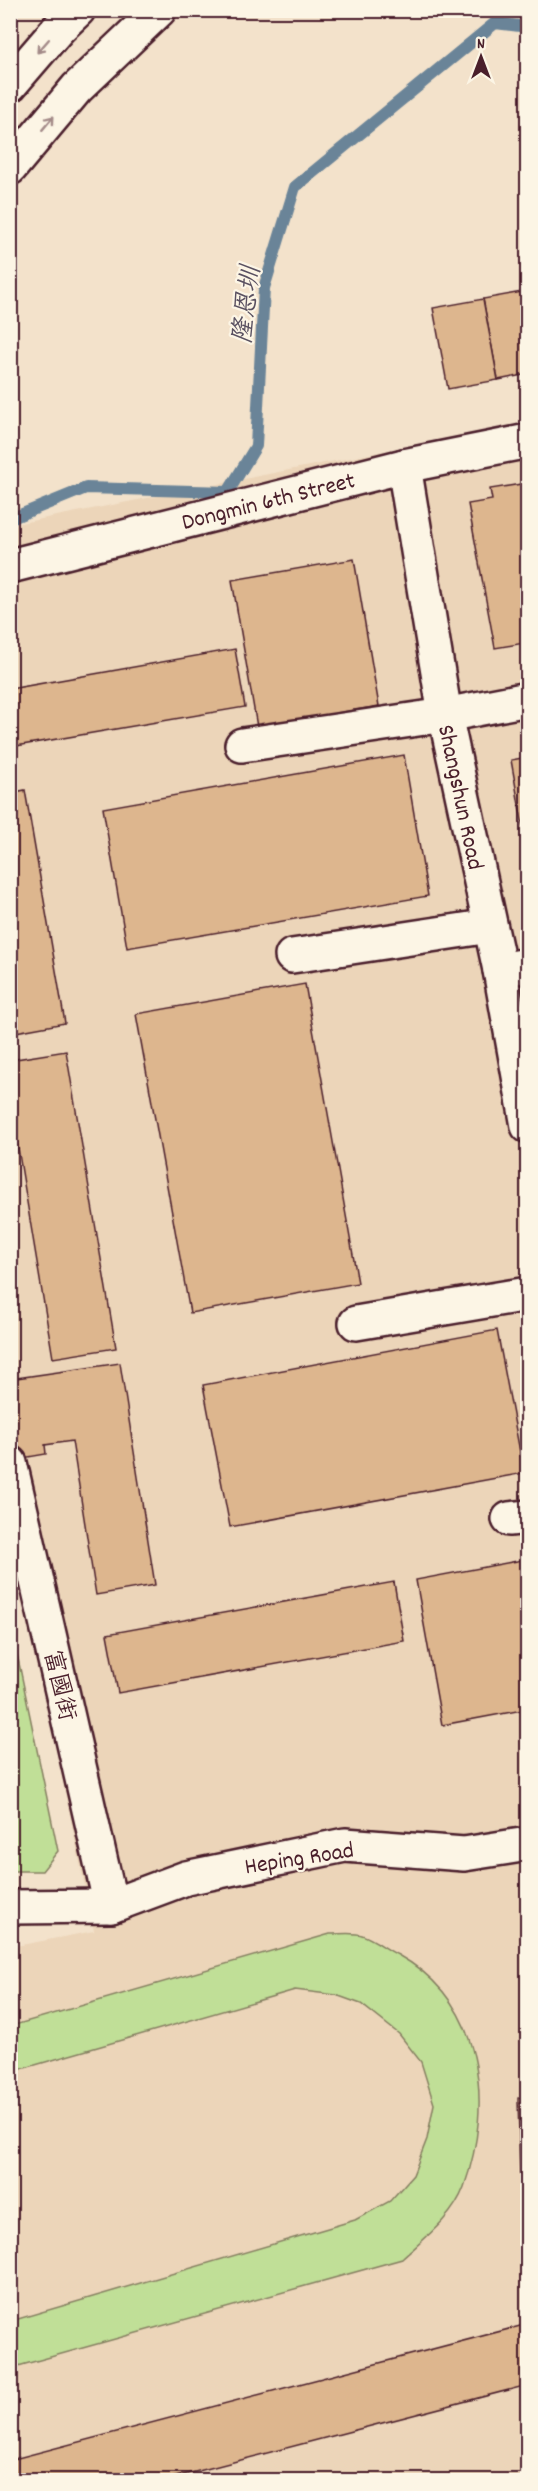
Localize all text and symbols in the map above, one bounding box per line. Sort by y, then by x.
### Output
north arrow [451,27,511,87]
text: N [477,33,485,56]
one-way arrow [36,39,50,54]
one-way arrow [41,116,55,131]
water label: 隆恩圳 [225,261,272,346]
street label: Dongmin 6th Street [178,465,359,541]
street label: Shangshun Road [427,722,491,873]
street label: 富國街 [33,1647,83,1725]
street label: Heping Road [242,1835,357,1885]

